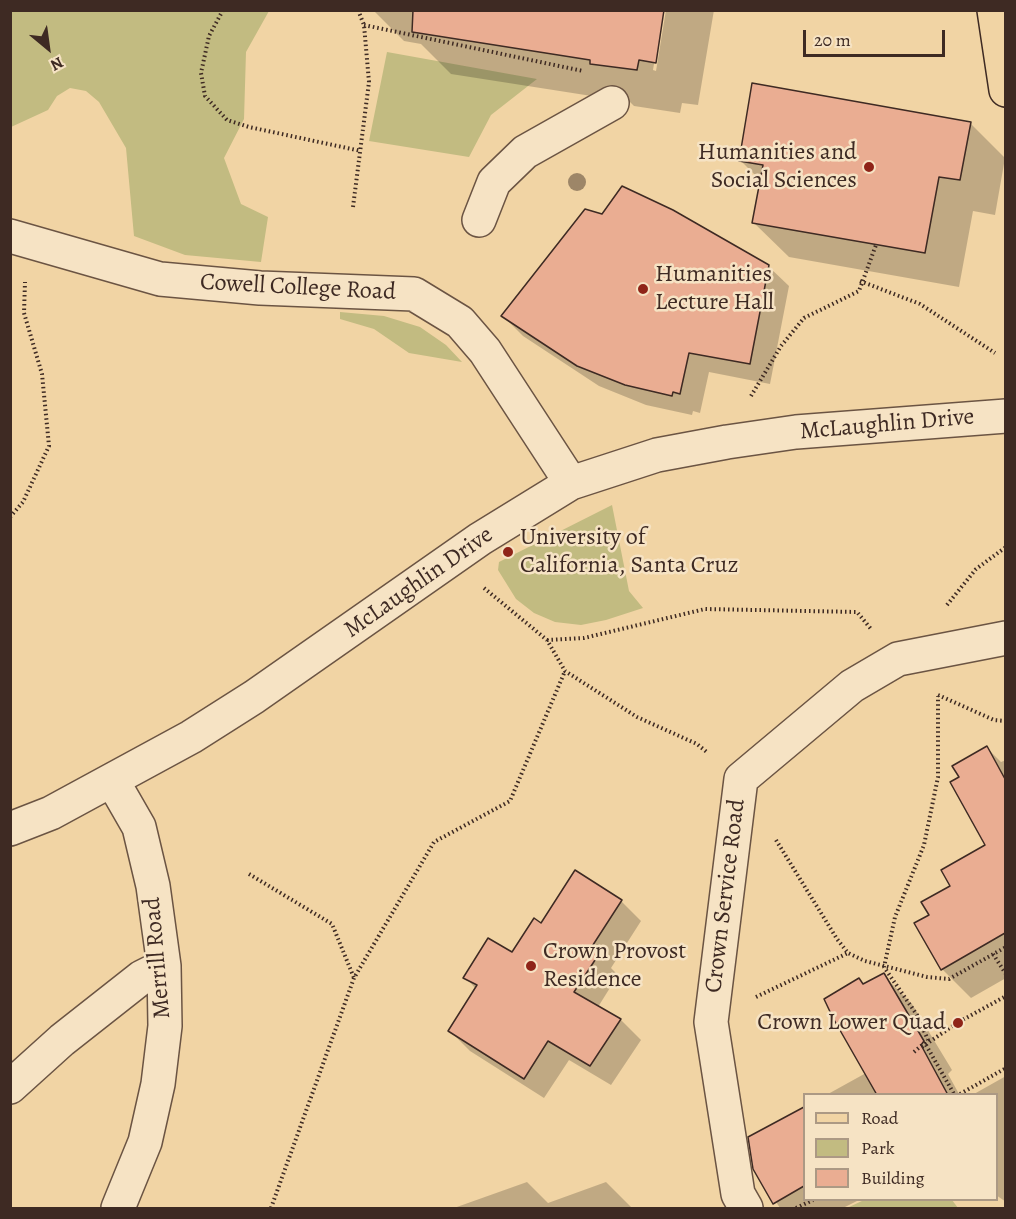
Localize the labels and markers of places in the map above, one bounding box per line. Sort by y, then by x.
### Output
place label: Humanities and Social Sciences [698,139,857,195]
marker: Humanities and Social Sciences [862,160,876,174]
place label: Humanities Lecture Hall [655,261,774,317]
marker: Humanities Lecture Hall [636,282,650,296]
place label: University of California, Santa Cruz [520,524,739,580]
marker: University of California, Santa Cruz [501,545,515,559]
place label: Crown Provost Residence [543,938,686,994]
marker: Crown Provost Residence [524,959,538,973]
place label: Crown Lower Quad [757,1009,946,1037]
marker: Crown Lower Quad [951,1016,965,1030]

